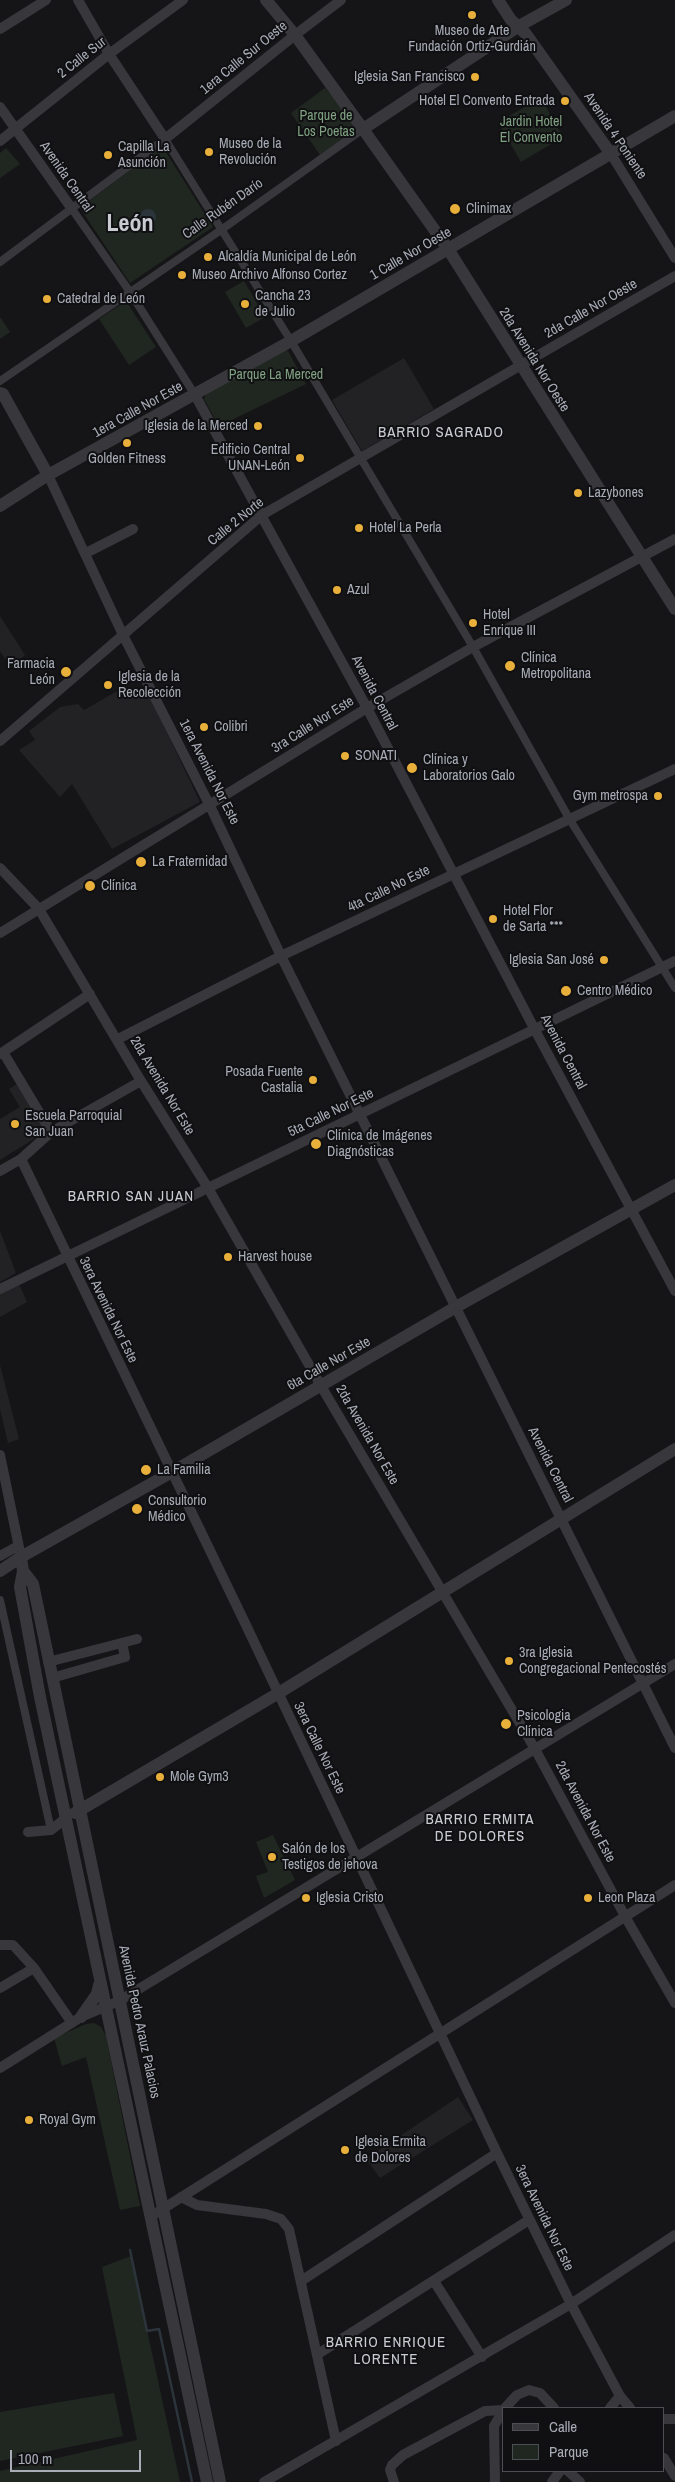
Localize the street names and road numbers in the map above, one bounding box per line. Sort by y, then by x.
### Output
street label: 1era Calle Sur Oeste [197,18,291,98]
street label: 2 Calle Sur [54,34,110,82]
street label: Avenida 4 Poniente [580,90,650,182]
street label: Avenida Central [36,139,96,215]
street label: Calle Rubén Darío [180,175,266,243]
street label: 1 Calle Nor Oeste [367,224,455,284]
street label: 2da Calle Nor Oeste [542,276,640,342]
street label: 2da Avenida Nor Oeste [495,305,573,415]
street label: 1era Calle Nor Este [90,378,186,442]
street label: Calle 2 Norte [205,494,267,550]
street label: Avenida Central [347,653,401,733]
street label: 3ra Calle Nor Este [269,693,357,757]
street label: 1era Avenida Nor Este [175,717,243,827]
street label: 4ta Calle No Este [345,862,433,916]
street label: Avenida Central [536,1012,590,1092]
street label: 2da Avenida Nor Este [126,1034,198,1138]
street label: 5ta Calle Nor Este [285,1085,377,1141]
street label: 3era Avenida Nor Este [75,1254,141,1366]
street label: 6ta Calle Nor Este [284,1333,374,1395]
street label: 2da Avenida Nor Este [332,1382,402,1488]
street label: Avenida Central [524,1425,576,1505]
street label: 3era Calle Nor Este [289,1699,349,1797]
street label: 2da Avenida Nor Este [551,1759,619,1865]
street label: Avenida Pedro Arauz Palacios [115,1944,163,2100]
street label: 3era Avenida Nor Este [511,2162,577,2274]

